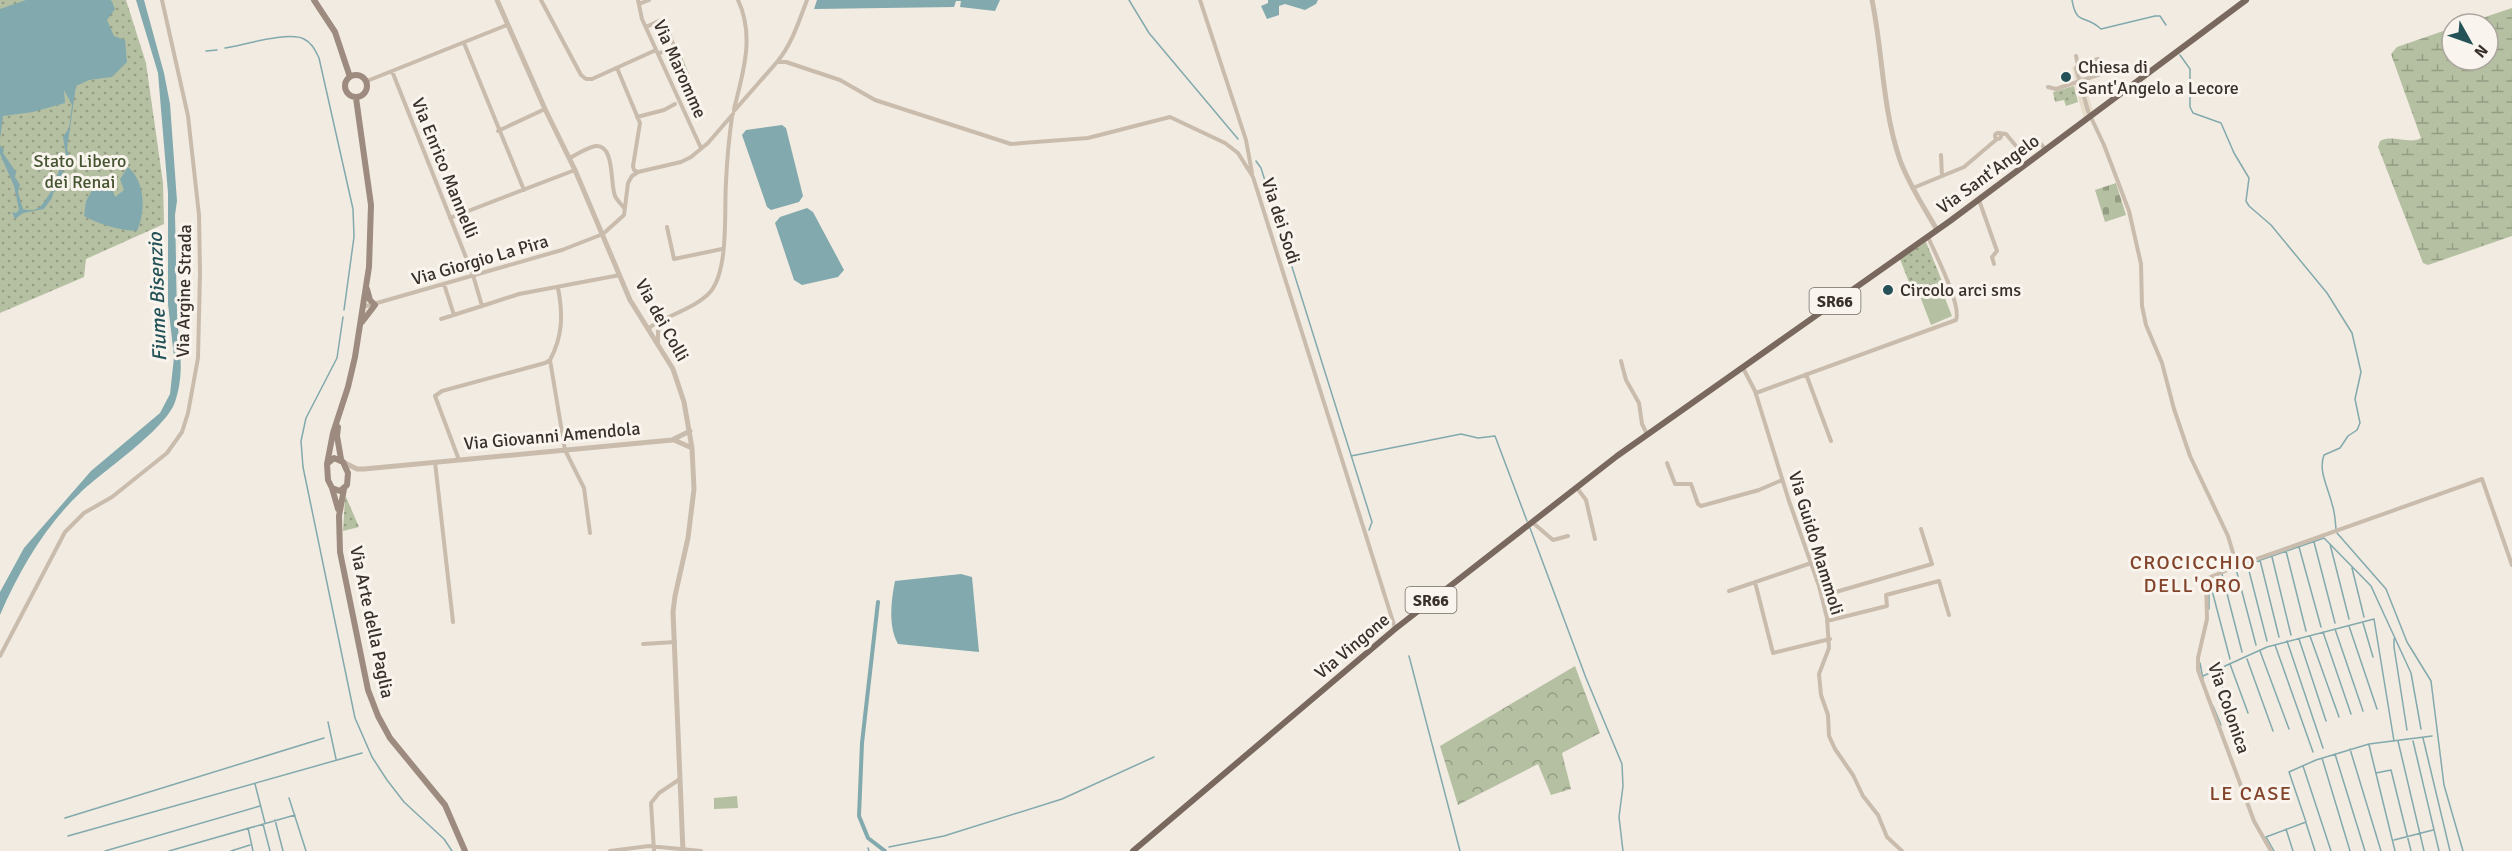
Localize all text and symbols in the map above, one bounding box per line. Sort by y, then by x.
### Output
north arrow [2440,12,2500,72]
street label: Via Maromme [649,16,711,122]
text: N [2469,40,2492,62]
place label: Chiesa di Sant'Angelo a Lecore [2078,56,2239,99]
marker: Chiesa di Sant'Angelo a Lecore [2059,70,2073,84]
street label: Via Enrico Mannelli [407,95,483,241]
street label: Via Sant'Angelo [1933,130,2043,218]
park label: Stato Libero dei Renai [34,150,126,193]
street label: Via dei Sodi [1257,175,1305,267]
street label: Via Argine Strada [172,224,196,358]
water label: Fiume Bisenzio [143,230,172,362]
street label: Via Giorgio La Pira [409,230,551,290]
street label: Via dei Colli [630,275,694,365]
place label: Circolo arci sms [1900,279,2021,301]
marker: Circolo arci sms [1881,283,1895,297]
road number: SR66 [1810,288,1860,314]
street label: Via Giovanni Amendola [463,417,641,455]
street label: Via Guido Mammoli [1784,468,1848,618]
street label: Via Arte della Paglia [345,544,399,700]
district label: CROCICCHIO DELL'ORO [2130,550,2256,598]
road number: SR66 [1406,587,1456,613]
street label: Via Vingone [1310,608,1394,684]
street label: Via Colonica [2203,659,2255,757]
district label: LE CASE [2209,781,2293,806]

